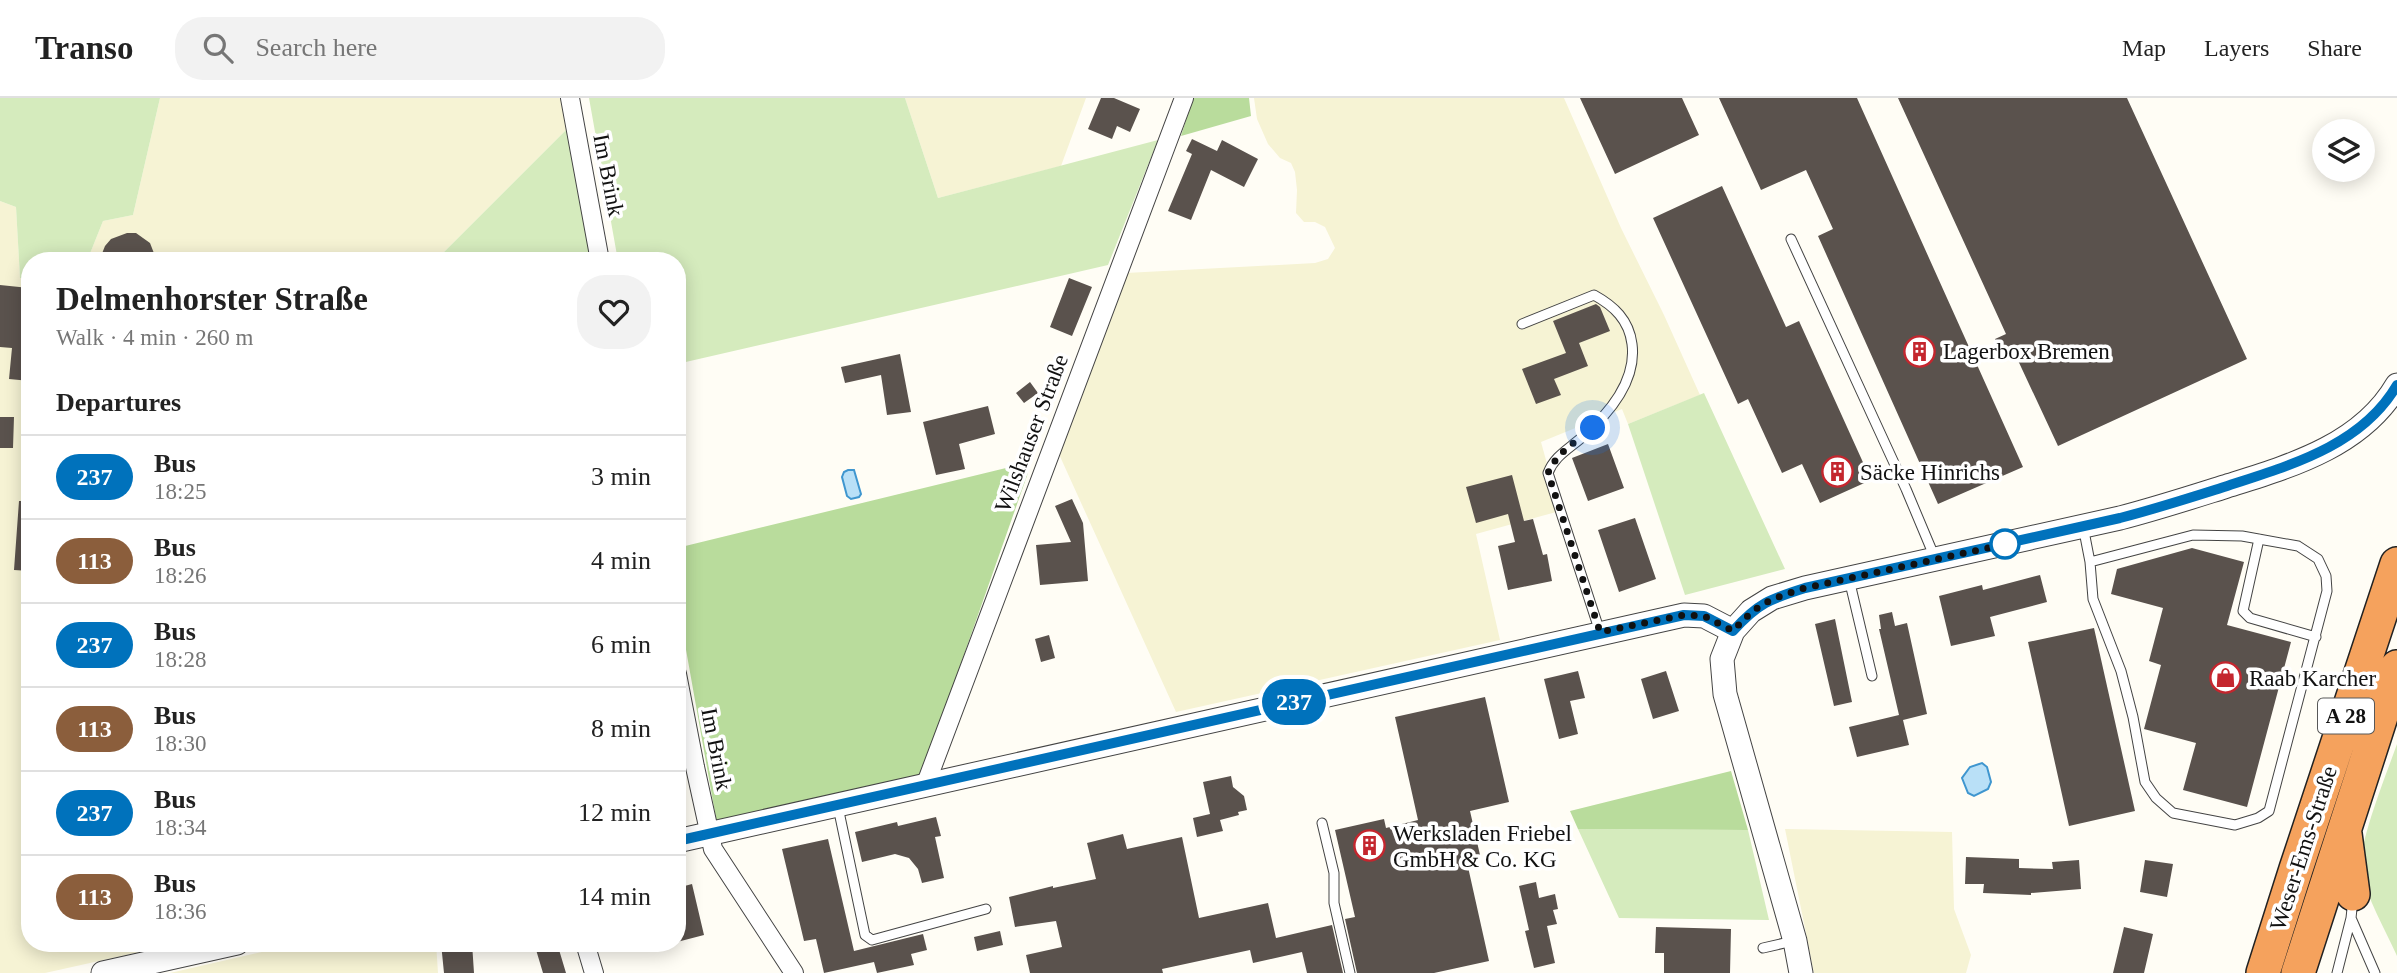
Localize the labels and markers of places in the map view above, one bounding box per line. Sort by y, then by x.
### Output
building icon: Lagerbox Bremen [1903,334,1937,368]
place label: Lagerbox Bremen [1943,339,2110,364]
building icon: Säcke Hinrichs [1820,455,1854,489]
place label: Säcke Hinrichs [1860,460,2000,485]
unlabelled marker [1990,529,2020,559]
shop icon: Raab Karcher [2209,661,2243,695]
place label: Raab Karcher [2249,666,2376,691]
place label: Werksladen Friebel GmbH & Co. KG [1393,821,1572,872]
building icon: Werksladen Friebel GmbH & Co. KG [1353,829,1387,863]

